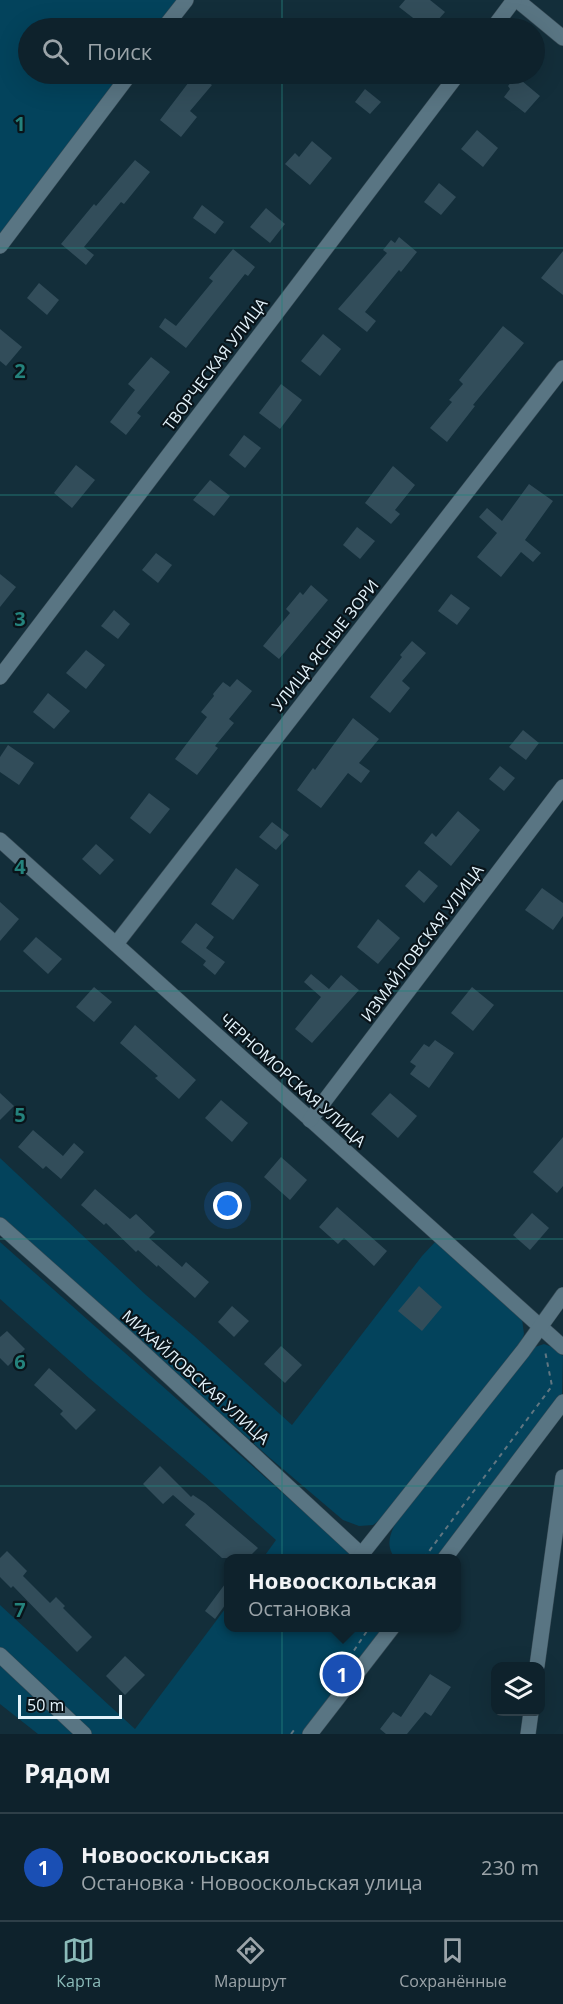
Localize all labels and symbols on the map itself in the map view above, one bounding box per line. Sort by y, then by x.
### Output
text: 1 [14,110,26,137]
street label: ТВОРЧЕСКАЯ УЛИЦА [158,293,273,435]
text: 2 [14,357,26,384]
street label: УЛИЦА ЯСНЫЕ ЗОРИ [267,575,383,715]
text: 3 [14,605,26,632]
text: 4 [14,853,26,880]
street label: ИЗМАЙЛОВСКАЯ УЛИЦА [356,859,489,1026]
street label: ЧЕРНОМОРСКАЯ УЛИЦА [215,1008,372,1152]
text: 5 [14,1101,26,1128]
your location [213,1191,242,1220]
street label: МИХАЙЛОВСКАЯ УЛИЦА [117,1305,275,1450]
text: 6 [14,1348,26,1375]
text: 7 [14,1596,26,1623]
pin: 1 [322,1652,362,1696]
scale bar [18,1692,122,1720]

